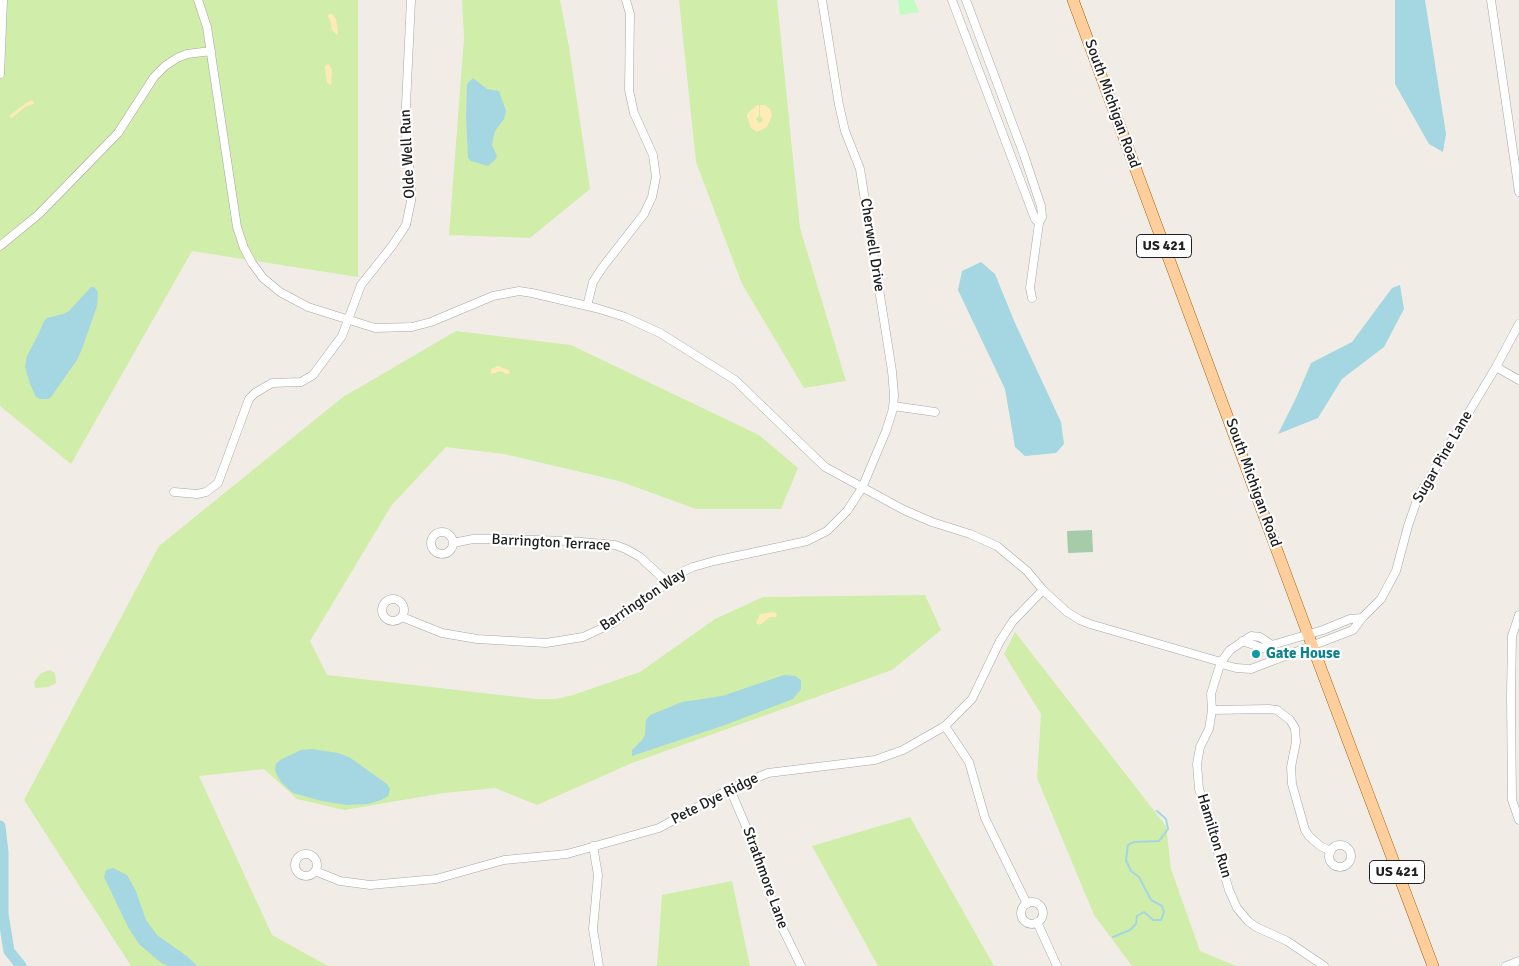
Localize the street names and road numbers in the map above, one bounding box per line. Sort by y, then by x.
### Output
street label: South Michigan Road [1080,37,1144,171]
street label: Olde Well Run [397,109,419,199]
street label: Cherwell Drive [856,197,888,293]
road number: US 421 [1136,235,1192,258]
street label: Sugar Pine Lane [1409,408,1477,506]
street label: South Michigan Road [1221,416,1285,550]
street label: Barrington Terrace [491,531,611,555]
street label: Barrington Way [597,565,689,635]
street label: Pete Dye Ridge [668,769,762,829]
street label: Hamilton Run [1193,792,1235,880]
street label: Strathmore Lane [738,825,792,931]
road number: US 421 [1370,860,1424,884]

